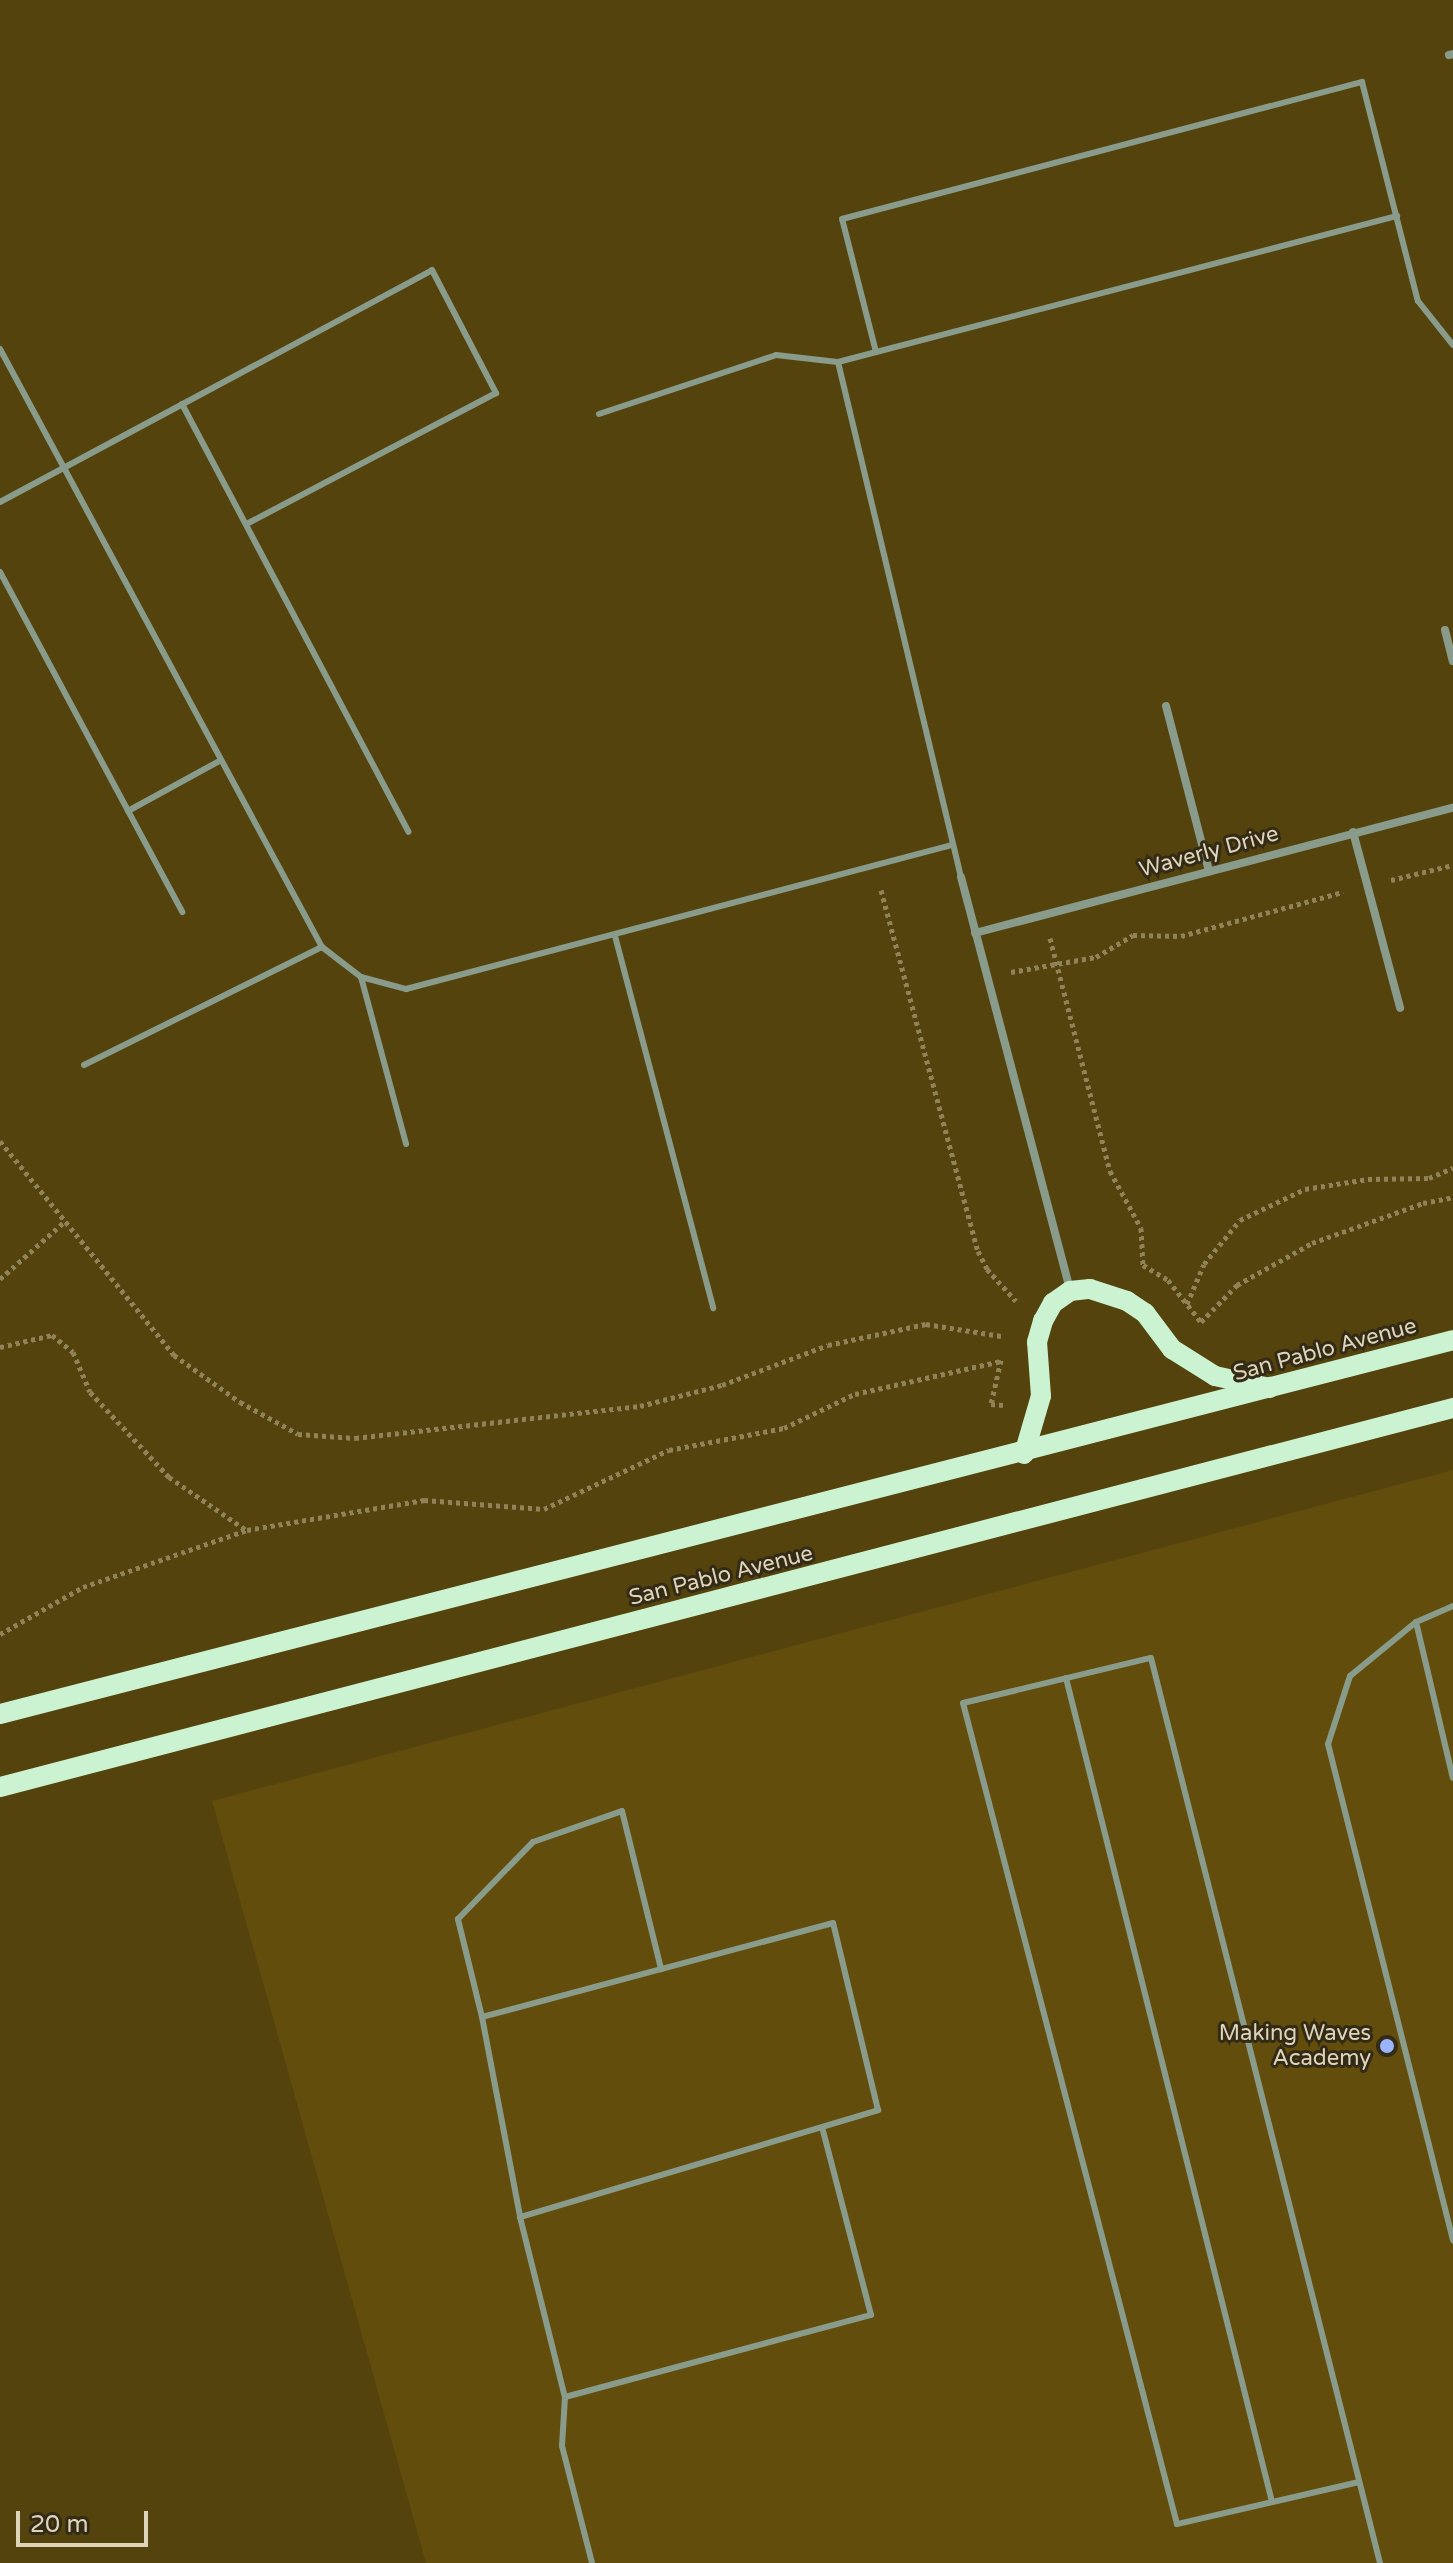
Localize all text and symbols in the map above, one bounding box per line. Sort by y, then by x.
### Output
street label: Waverly Drive [1136,821,1282,883]
street label: San Pablo Avenue [1230,1313,1420,1387]
street label: San Pablo Avenue [626,1540,816,1612]
place label: Making Waves Academy [1219,2020,1371,2072]
marker: Making Waves Academy [1378,2037,1396,2055]
scale bar [20,2495,152,2545]
text: 20 m [30,2510,88,2539]

